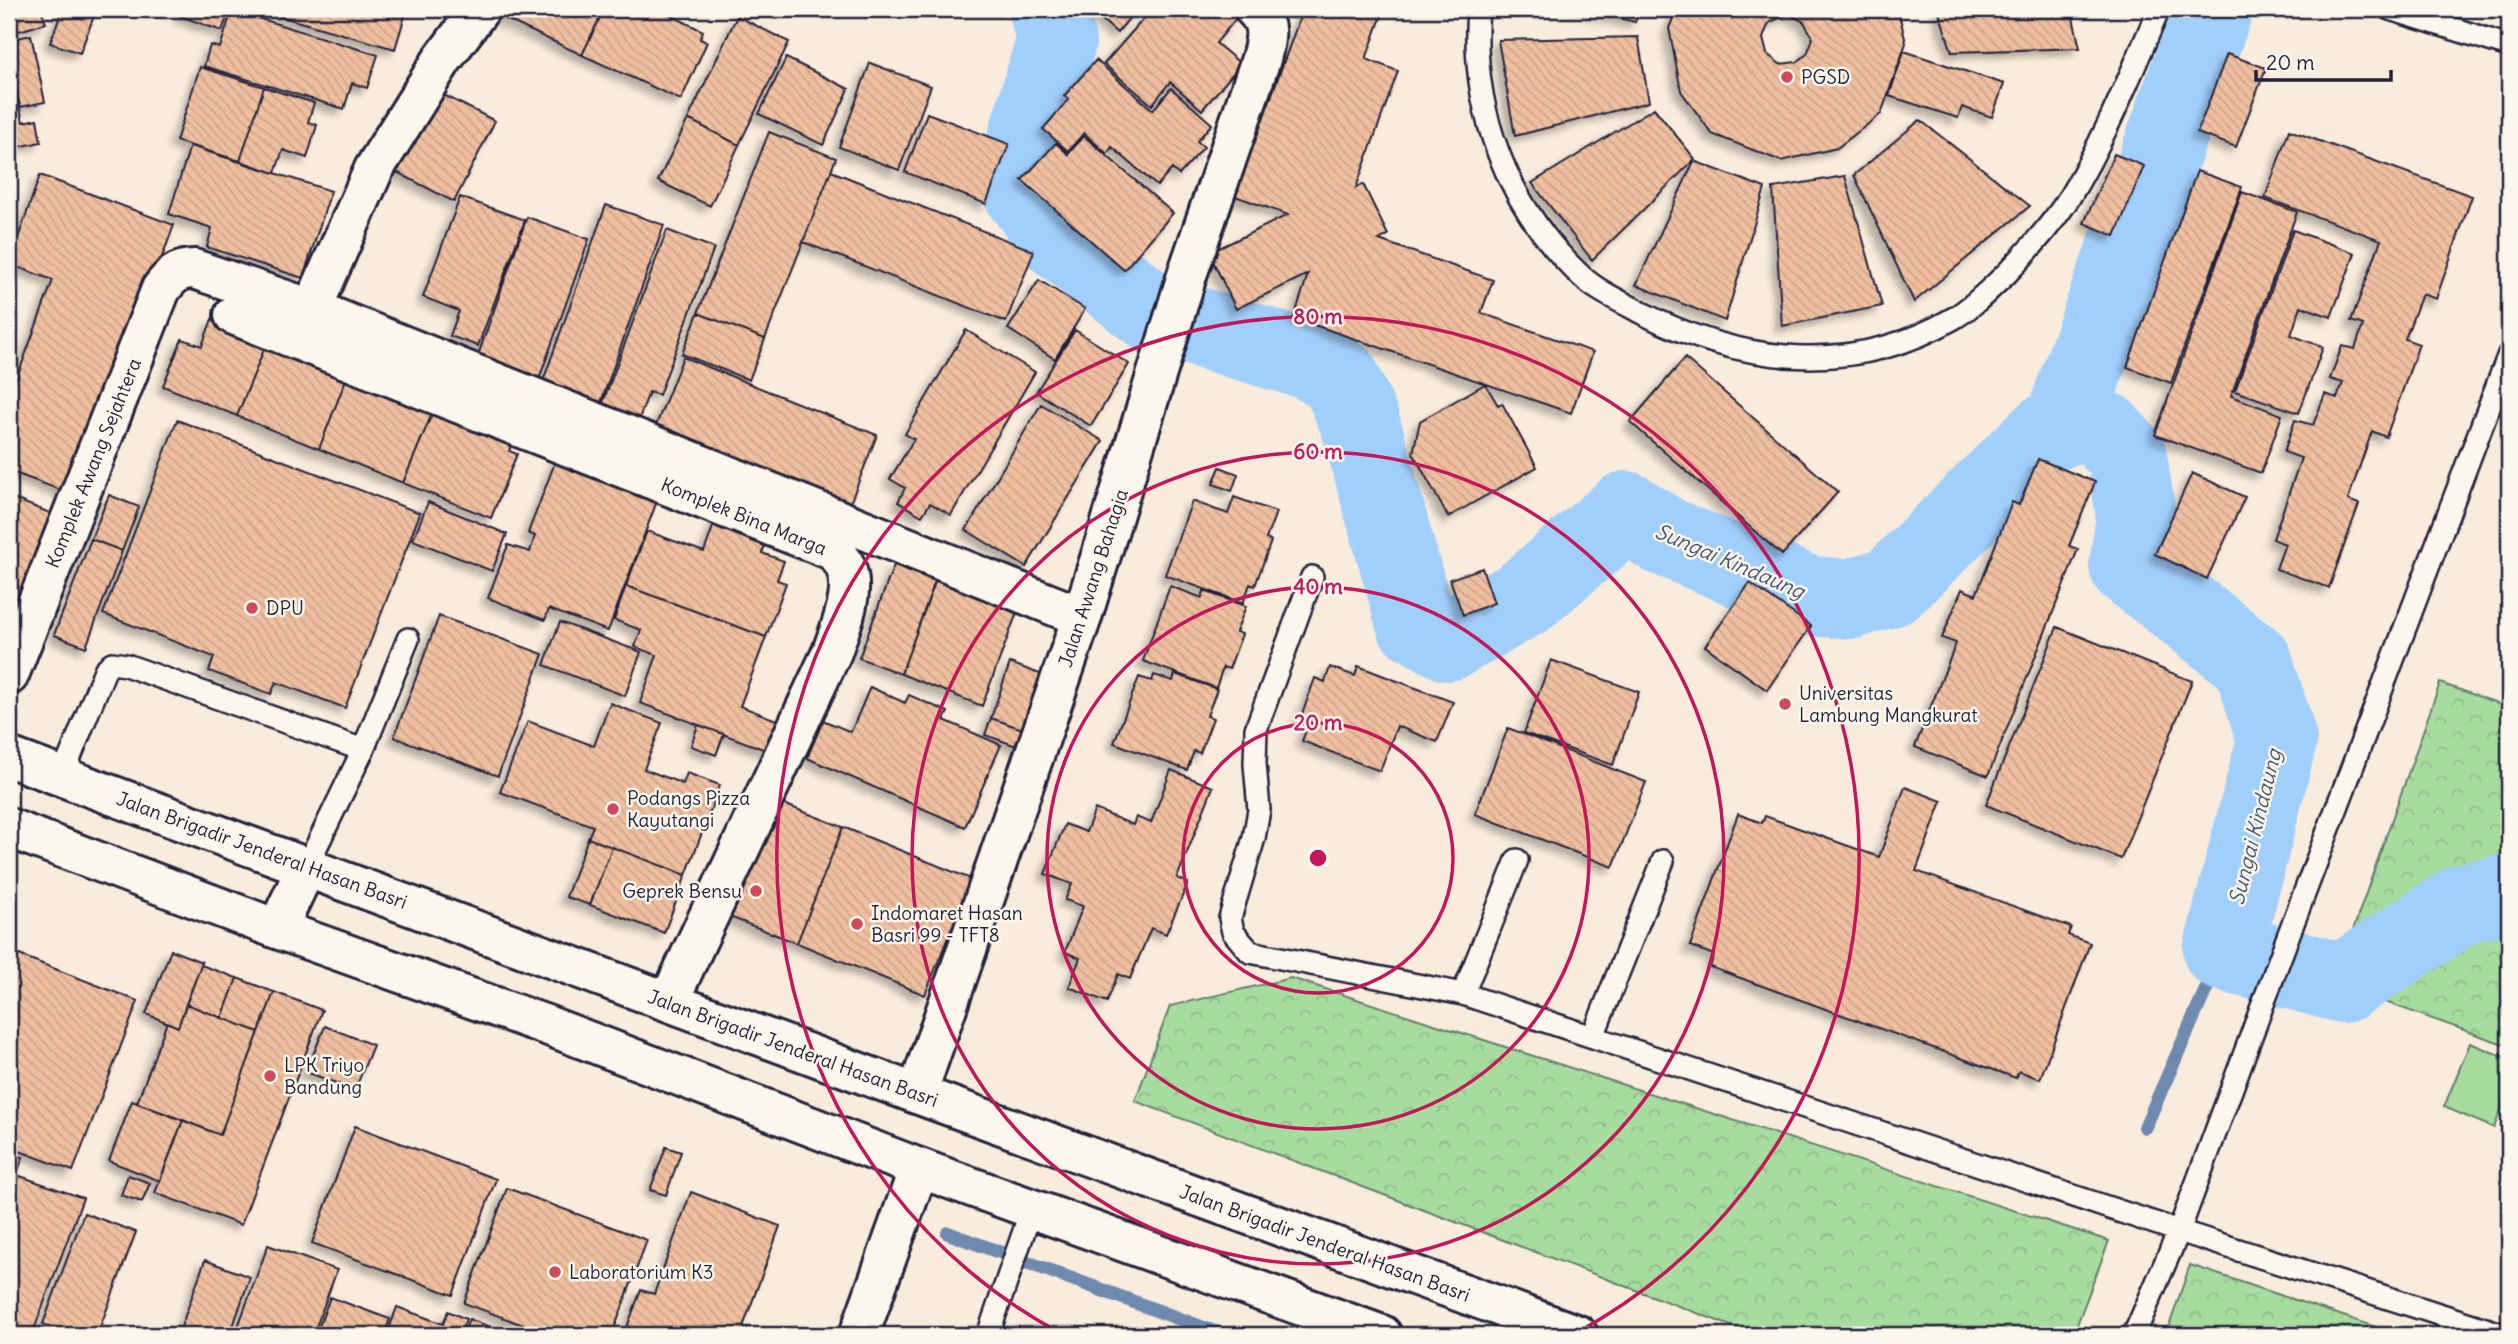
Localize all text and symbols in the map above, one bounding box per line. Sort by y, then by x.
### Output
scale bar [2256,38,2390,82]
text: 20 m [2266,49,2315,76]
place label: PGSD [1801,65,1850,89]
marker: PGSD [1779,69,1795,85]
text: 80 m [1293,303,1343,330]
street label: Komplek Awang Sejahtera [40,355,146,571]
text: 60 m [1293,438,1343,465]
street label: Komplek Bina Marga [658,472,831,560]
street label: Jalan Awang Bahagia [1053,486,1133,670]
water label: Sungai Kindaung [1651,517,1810,605]
text: 40 m [1293,573,1343,600]
place label: DPU [266,596,304,620]
marker: DPU [244,600,260,616]
place label: Universitas Lambung Mangkurat [1799,681,1978,727]
marker: Universitas Lambung Mangkurat [1777,696,1793,712]
text: 20 m [1294,709,1343,736]
water label: Sungai Kindaung [2223,745,2288,908]
street label: Jalan Brigadir Jenderal Hasan Basri [113,786,411,914]
place label: Podangs Pizza Kayutangi [627,786,750,832]
marker: Podangs Pizza Kayutangi [605,801,621,817]
centre of rings [1306,846,1330,870]
place label: Geprek Bensu [622,879,742,903]
marker: Geprek Bensu [748,883,764,899]
place label: Indomaret Hasan Basri 99 - TFT8 [871,901,1023,947]
marker: Indomaret Hasan Basri 99 - TFT8 [849,916,865,932]
street label: Jalan Brigadir Jenderal Hasan Basri [644,984,942,1112]
place label: LPK Triyo Bandung [284,1053,364,1099]
marker: LPK Triyo Bandung [262,1068,278,1084]
street label: Jalan Brigadir Jenderal Hasan Basri [1176,1179,1474,1307]
place label: Laboratorium K3 [569,1260,714,1284]
marker: Laboratorium K3 [547,1264,563,1280]

